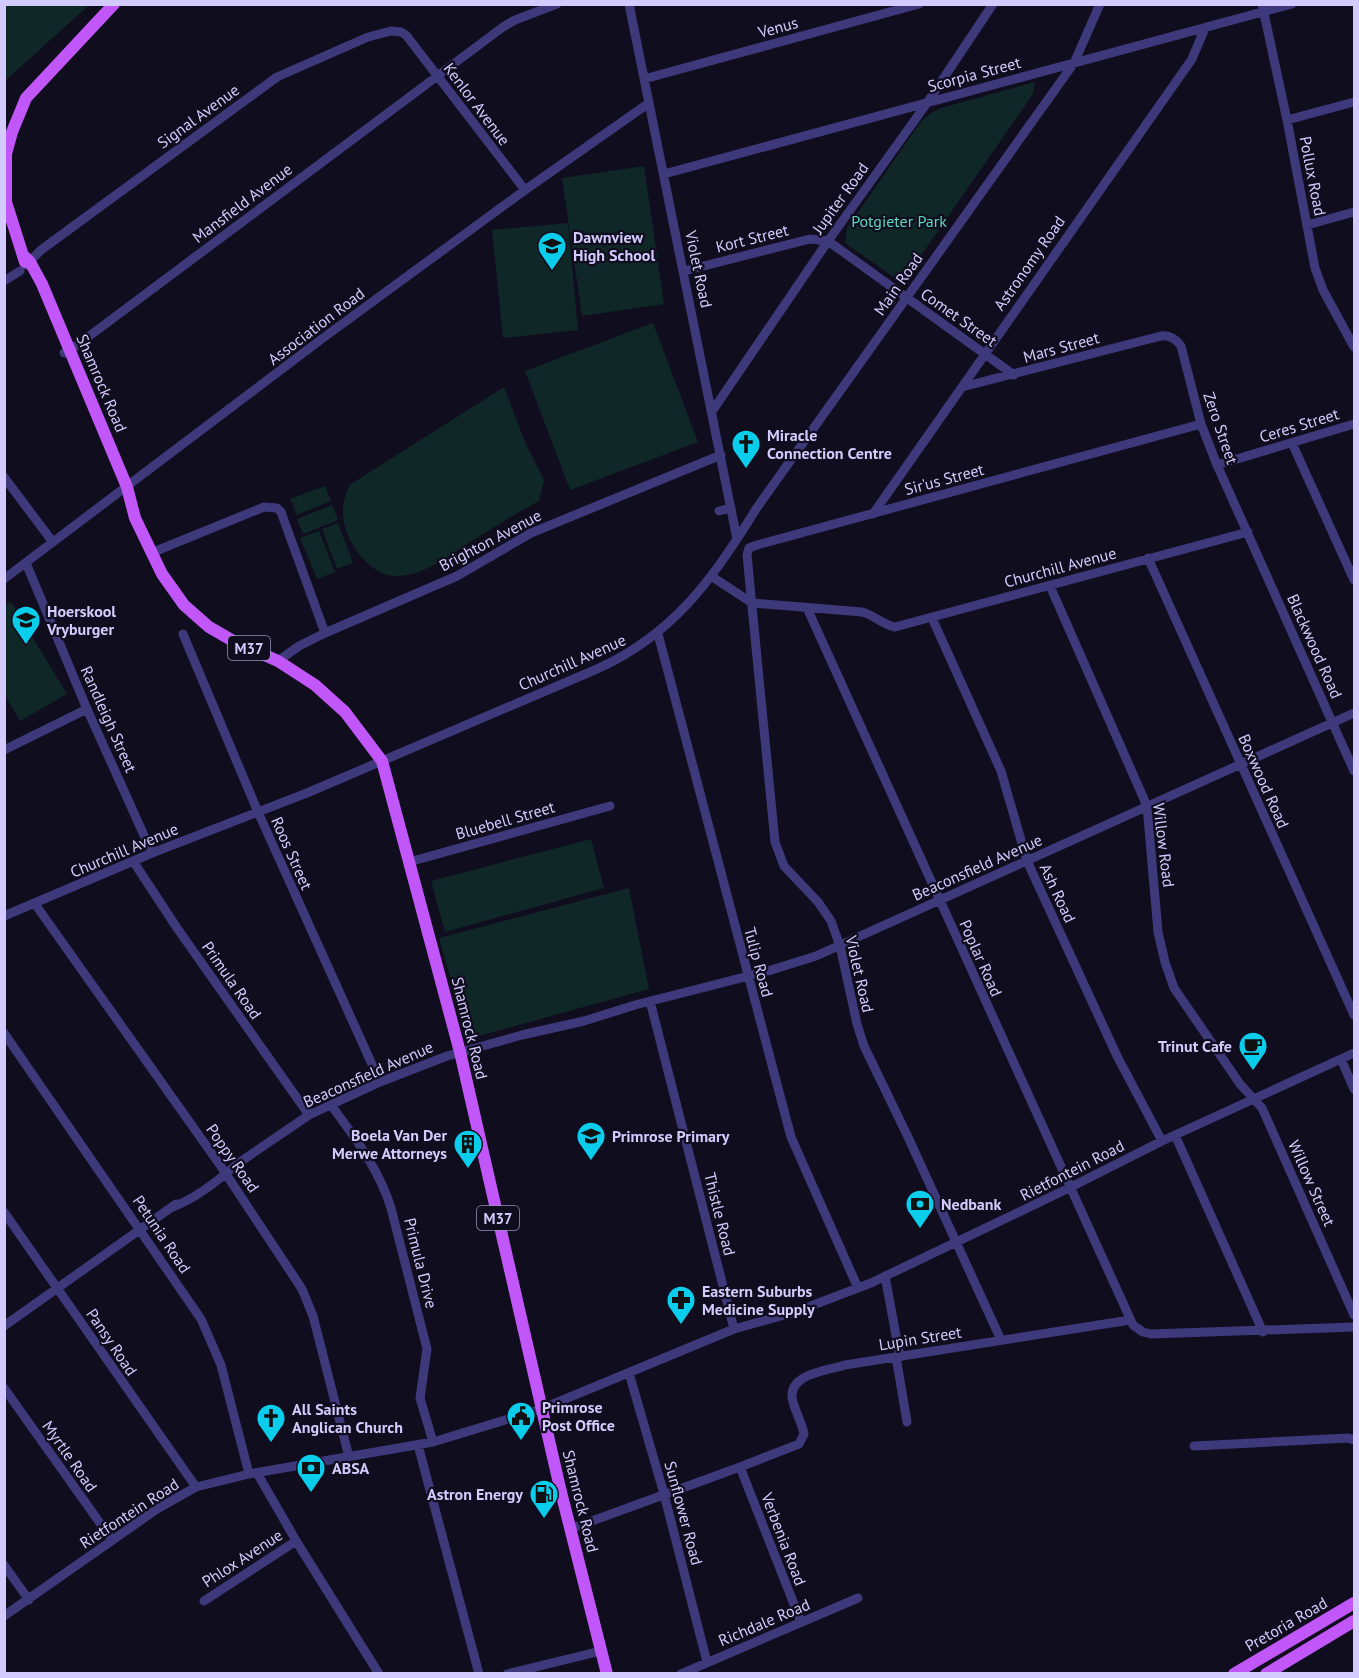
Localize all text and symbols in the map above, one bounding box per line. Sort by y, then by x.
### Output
street label: Venus [755,12,800,42]
street label: Scorpia Street [925,52,1023,96]
street label: Kenlor Avenue [439,59,515,149]
street label: Signal Avenue [153,80,243,152]
street label: Pollux Road [1295,134,1331,218]
street label: Jupiter Road [807,158,873,238]
street label: Mansfield Avenue [188,159,296,247]
park label: Potgieter Park [851,211,947,231]
street label: Astronomy Road [989,212,1069,314]
street label: Kort Street [714,219,791,257]
place label: Dawnview High School [573,227,655,265]
street label: Violet Road [681,228,717,309]
school or university icon: Dawnview High School [536,230,568,272]
street label: Main Road [869,249,927,319]
street label: Association Road [264,283,368,369]
street label: Comet Street [917,283,1002,351]
street label: Mars Street [1021,327,1102,367]
street label: Shamrock Road [72,331,132,435]
street label: Zero Street [1199,389,1243,467]
street label: Ceres Street [1257,403,1342,447]
place label: Miracle Connection Centre [767,425,892,463]
church icon: Miracle Connection Centre [730,428,762,470]
street label: Sir'us Street [902,459,986,499]
street label: Brighton Avenue [436,505,544,575]
street label: Churchill Avenue [1002,542,1118,592]
street label: Blackwood Road [1283,591,1347,701]
place label: Hoerskool Vryburger [46,601,116,639]
school or university icon: Hoerskool Vryburger [10,604,42,646]
street label: Churchill Avenue [515,629,629,695]
road number: M37 [228,636,270,660]
street label: Randleigh Street [77,663,142,776]
street label: Boxwood Road [1234,731,1294,831]
street label: Bluebell Street [453,796,557,844]
street label: Willow Road [1149,802,1179,888]
street label: Roos Street [267,813,317,893]
street label: Churchill Avenue [67,818,181,882]
street label: Beaconsfield Avenue [909,829,1045,905]
street label: Ash Road [1036,860,1080,926]
street label: Poplar Road [955,917,1007,999]
street label: Tulip Road [740,925,778,999]
street label: Violet Road [841,933,879,1014]
street label: Primula Road [198,937,266,1023]
street label: Shamrock Road [448,975,492,1081]
cafe icon: Trinut Cafe [1237,1030,1269,1072]
street label: Beaconsfield Avenue [300,1036,436,1112]
place label: Trinut Cafe [1158,1036,1232,1056]
street label: Poppy Road [202,1120,264,1196]
school or university icon: Primrose Primary [575,1120,607,1162]
place label: Boela Van Der Merwe Attorneys [332,1125,447,1163]
place label: Primrose Primary [612,1126,730,1146]
building icon: Boela Van Der Merwe Attorneys [452,1128,484,1170]
street label: Rietfontein Road [1017,1135,1127,1205]
street label: Willow Street [1284,1137,1340,1230]
street label: Thistle Road [700,1170,740,1258]
bank icon: Nedbank [904,1188,936,1230]
street label: Petunia Road [129,1191,195,1277]
place label: Nedbank [941,1194,1001,1214]
road number: M37 [477,1206,519,1230]
street label: Primula Drive [400,1216,442,1310]
place label: Eastern Suburbs Medicine Supply [702,1281,815,1319]
pharmacy icon: Eastern Suburbs Medicine Supply [665,1284,697,1326]
street label: Pansy Road [82,1305,142,1379]
street label: Lupin Street [877,1322,963,1354]
place label: Primrose Post Office [542,1397,615,1435]
place label: All Saints Anglican Church [292,1399,403,1437]
public building icon: Primrose Post Office [505,1400,537,1442]
church icon: All Saints Anglican Church [255,1402,287,1444]
street label: Myrtle Road [38,1417,102,1495]
street label: Shamrock Road [559,1448,603,1554]
bank icon: ABSA [295,1452,327,1494]
place label: ABSA [332,1458,370,1478]
street label: Sunflower Road [661,1459,707,1567]
street label: Rietfontein Road [76,1474,182,1552]
fuel station icon: Astron Energy [528,1478,560,1520]
place label: Astron Energy [427,1484,523,1504]
street label: Verbenia Road [757,1489,811,1588]
street label: Phlox Avenue [198,1525,286,1591]
street label: Pretoria Road [1241,1592,1331,1656]
street label: Richdale Road [715,1594,813,1650]

